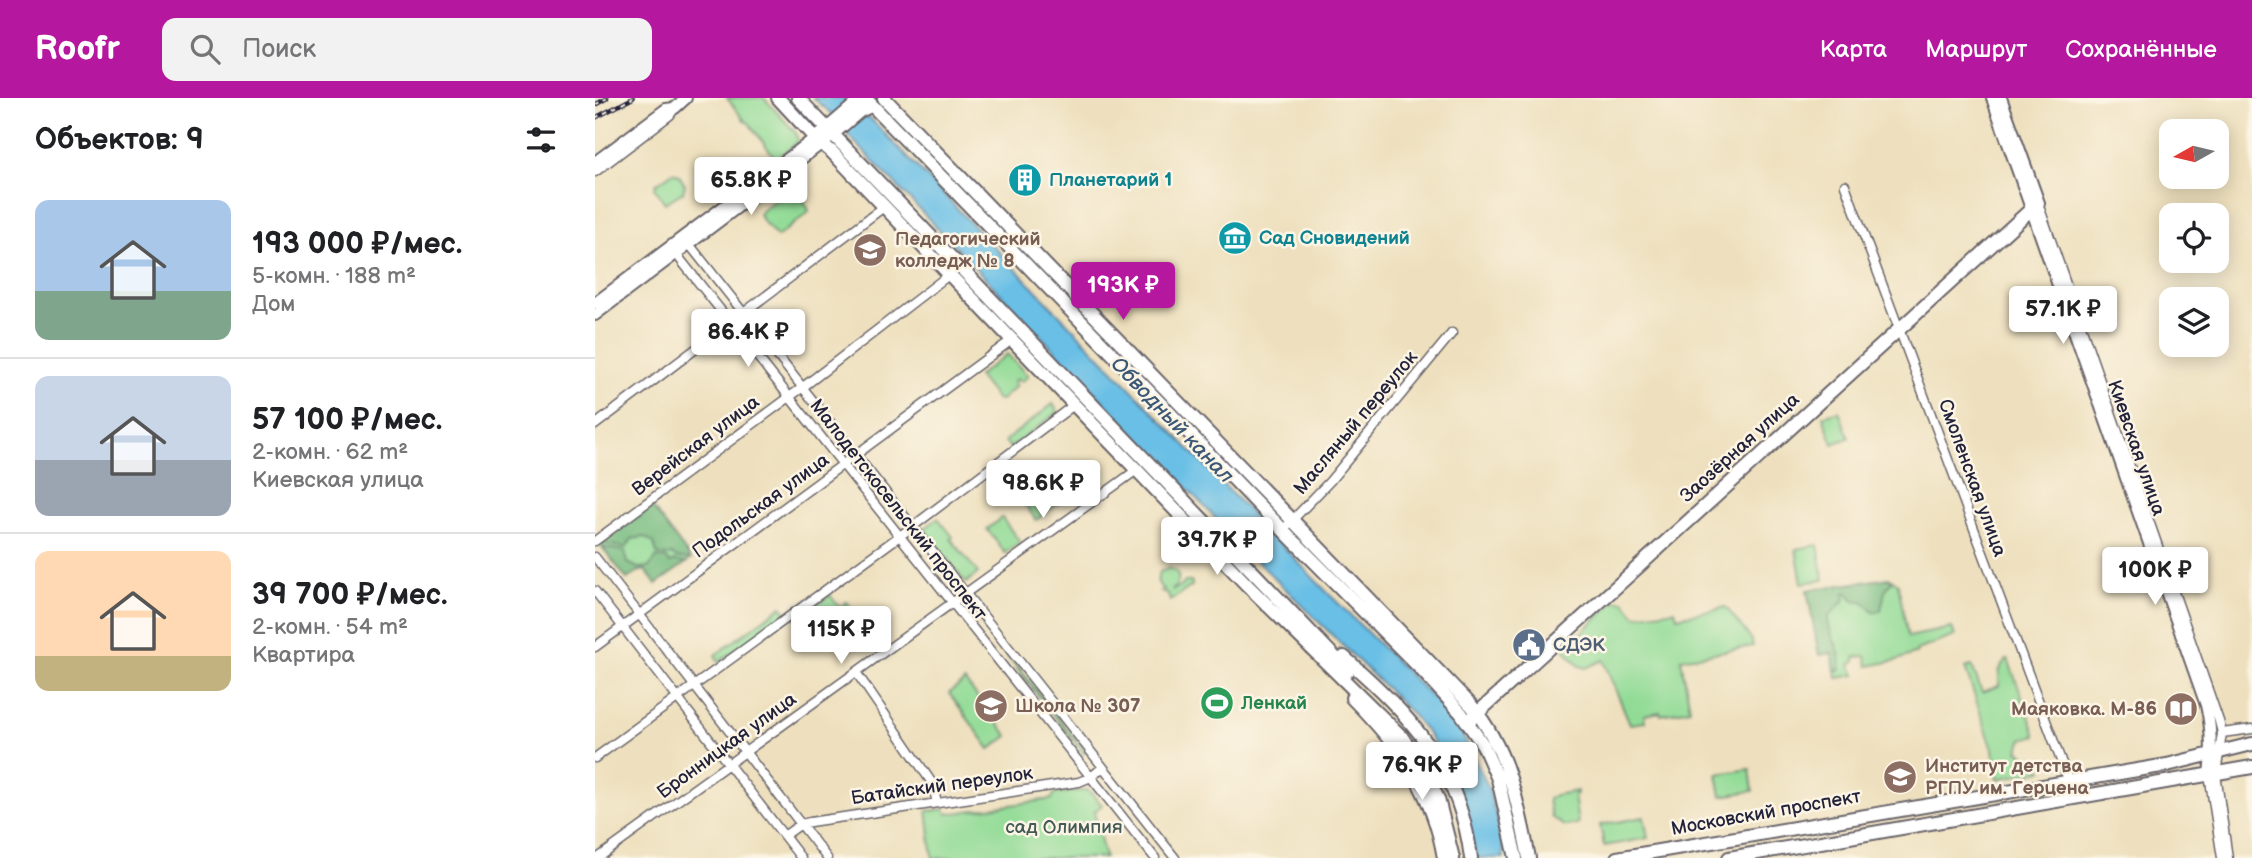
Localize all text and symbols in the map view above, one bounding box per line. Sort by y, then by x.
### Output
search box [162,18,652,81]
text: Roofr [35,29,120,69]
icon: search [186,30,224,68]
text: Поиск [242,34,316,65]
text: Карта [1820,35,1887,64]
text: Маршрут [1925,35,2027,64]
text: Сохранённые [2065,35,2217,64]
north arrow [2159,119,2229,189]
map controls [2159,119,2229,357]
icon: filters [522,121,560,159]
text: Объектов: 9 [35,122,204,158]
pin: 65.8K ₽ [686,158,816,217]
building icon: Планетарий 1 [1006,161,1044,199]
text: 65.8K ₽ [710,166,792,194]
place label: Планетарий 1 [1049,169,1172,192]
button: locate [2159,203,2229,273]
museum icon: Сад Сновидений [1216,219,1254,257]
text: 193 000 ₽/мес. [252,226,462,262]
place label: Сад Сновидений [1259,227,1410,250]
icon: home [91,228,175,312]
place label: Педагогический колледж № 8 [895,228,1041,273]
school or university icon: Педагогический колледж № 8 [851,231,889,269]
text: 5-комн. · 188 m² [252,262,416,290]
pin: 193K ₽ [1066,262,1180,322]
text: 193K ₽ [1087,271,1159,299]
pin: 57.1K ₽ [1998,286,2128,346]
button: layers [2159,287,2229,357]
text: Дом [252,290,295,318]
text: 57.1K ₽ [2025,295,2101,323]
pin: 86.4K ₽ [683,310,813,369]
text: 86.4K ₽ [707,318,789,346]
street label: Масляный переулок [1289,346,1423,500]
water label: Обводный канал [1105,352,1239,488]
street label: Киевская улица [2102,377,2170,519]
street label: Заозёрная улица [1676,388,1804,508]
street label: Верейская улица [628,391,764,501]
street label: Малодетскосельский проспект [804,395,992,625]
street label: Смоленская улица [1933,396,2011,560]
text: 57 100 ₽/мес. [252,402,442,438]
icon: home [91,404,175,488]
text: 2-комн. · 62 m² [252,438,408,466]
street label: Подольская улица [688,449,834,563]
pin: 98.6K ₽ [978,460,1108,520]
text: Киевская улица [252,466,424,494]
text: 98.6K ₽ [1002,469,1084,497]
pin: 39.7K ₽ [1152,518,1282,577]
text: 39.7K ₽ [1177,526,1257,554]
pin: 100K ₽ [2098,547,2212,607]
text: 100K ₽ [2118,556,2192,584]
text: 39 700 ₽/мес. [252,577,448,613]
icon: home [91,579,175,663]
pin: 115K ₽ [784,606,898,666]
text: 2-комн. · 54 m² [252,613,408,641]
text: 115K ₽ [807,615,875,643]
public building icon: СДЭК [1510,626,1548,664]
place label: СДЭК [1553,634,1605,657]
text: Квартира [252,641,355,669]
sports icon: Ленкай [1198,684,1236,722]
school or university icon: Школа № 307 [972,687,1010,725]
street label: Бронницкая улица [653,688,801,804]
library icon: Маяковка. М-86 [2162,690,2200,728]
place label: Ленкай [1240,692,1307,715]
place label: Школа № 307 [1015,695,1141,718]
place label: Маяковка. М-86 [2011,698,2157,721]
pin: 76.9K ₽ [1357,742,1487,802]
text: 76.9K ₽ [1382,751,1462,779]
place label: Институт детства РГПУ им. Герцена [1925,755,2090,800]
school or university icon: Институт детства РГПУ им. Герцена [1881,758,1919,796]
street label: Батайский переулок [850,762,1034,810]
street label: Московский проспект [1669,785,1863,841]
park label: сад Олимпия [1006,816,1122,839]

